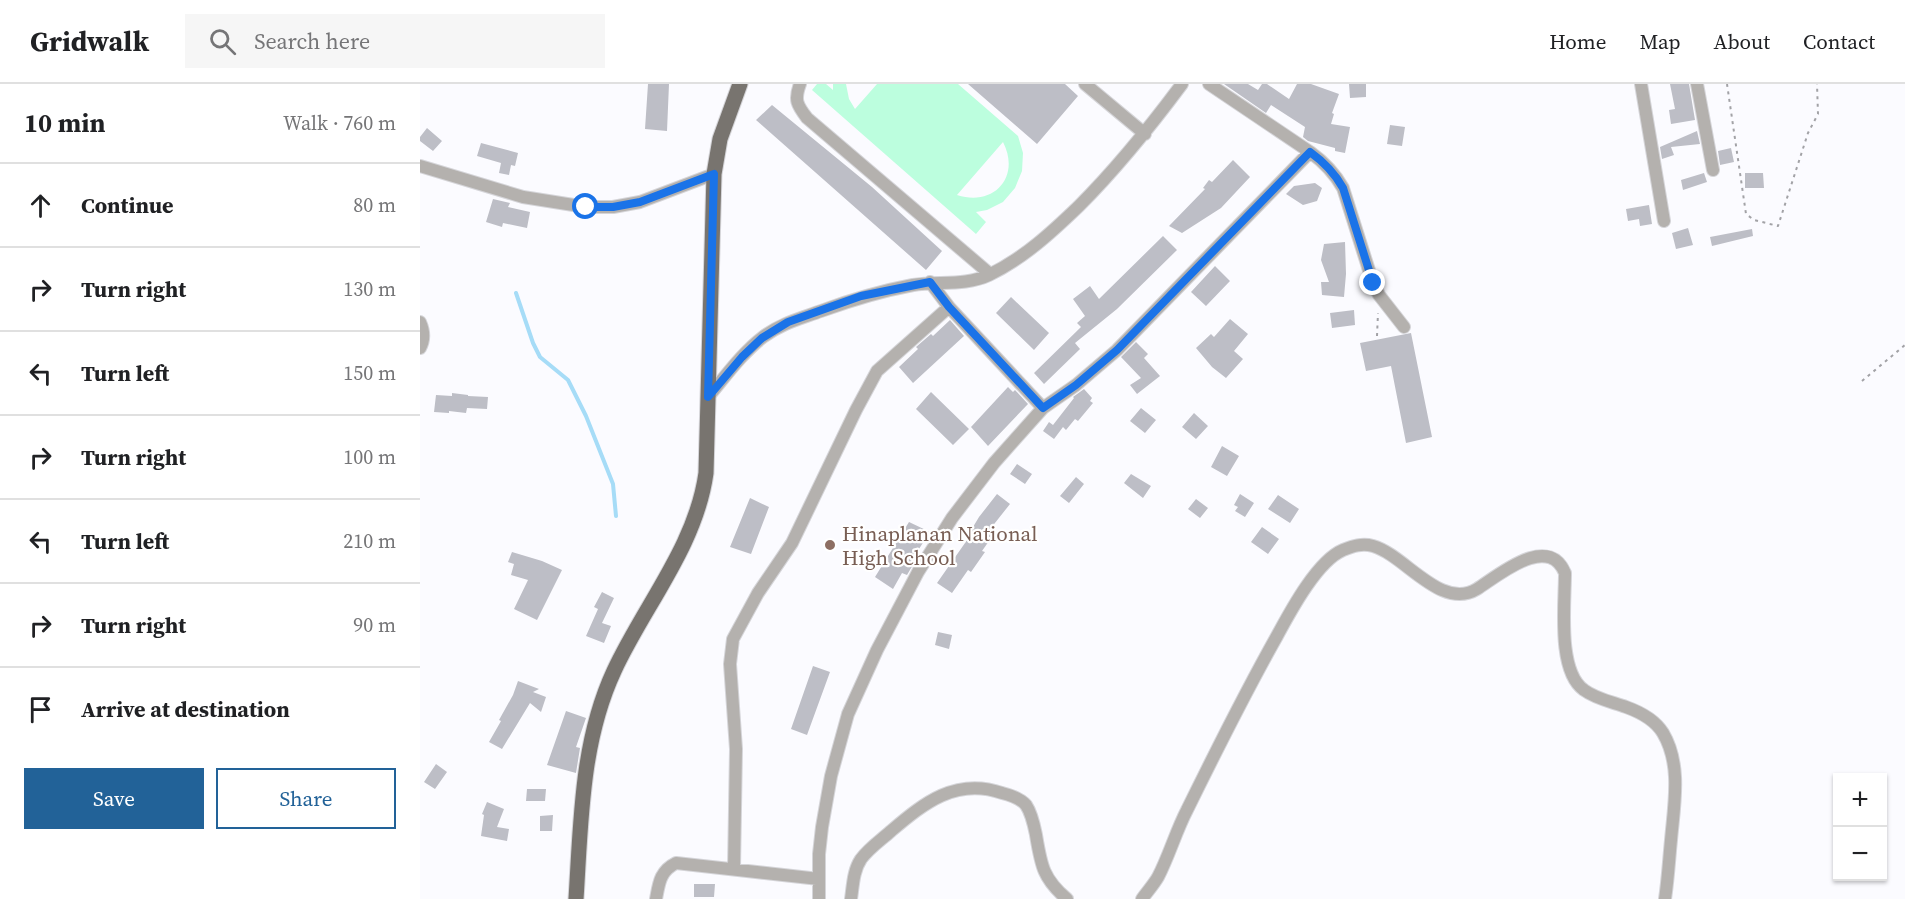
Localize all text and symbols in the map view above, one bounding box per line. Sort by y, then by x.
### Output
search box [185,14,605,68]
text: Gridwalk [30,22,149,60]
icon: search [206,25,239,58]
text: Search here [254,26,370,56]
text: Home [1549,27,1607,56]
text: Map [1640,27,1681,56]
text: About [1714,27,1770,56]
text: Contact [1803,27,1875,56]
text: 10 min [24,105,106,141]
text: Walk · 760 m [283,109,396,137]
icon: ahead [24,189,57,222]
text: Continue [81,190,174,220]
text: 80 m [353,191,396,219]
route start [572,193,598,219]
route end [1359,269,1385,295]
icon: right [24,273,57,306]
text: Turn right [81,274,186,304]
text: 130 m [343,275,396,303]
icon: left [24,357,57,390]
text: Turn left [81,358,169,388]
text: 150 m [343,359,396,387]
icon: right [24,441,57,474]
text: Turn right [81,442,186,472]
text: 100 m [343,443,396,471]
place label: Hinaplanan National High School [842,519,1038,572]
icon: left [24,525,57,558]
text: Turn left [81,526,169,556]
text: 210 m [343,527,396,555]
marker: Hinaplanan National High School [823,538,837,552]
icon: right [24,609,57,642]
text: Turn right [81,610,186,640]
text: 90 m [353,611,396,639]
icon: arrive [24,693,57,726]
text: Arrive at destination [81,694,290,724]
button: Save [24,768,204,829]
button: Share [216,768,396,829]
map controls [1833,773,1887,881]
button: + [1833,773,1887,827]
button: − [1833,827,1887,881]

